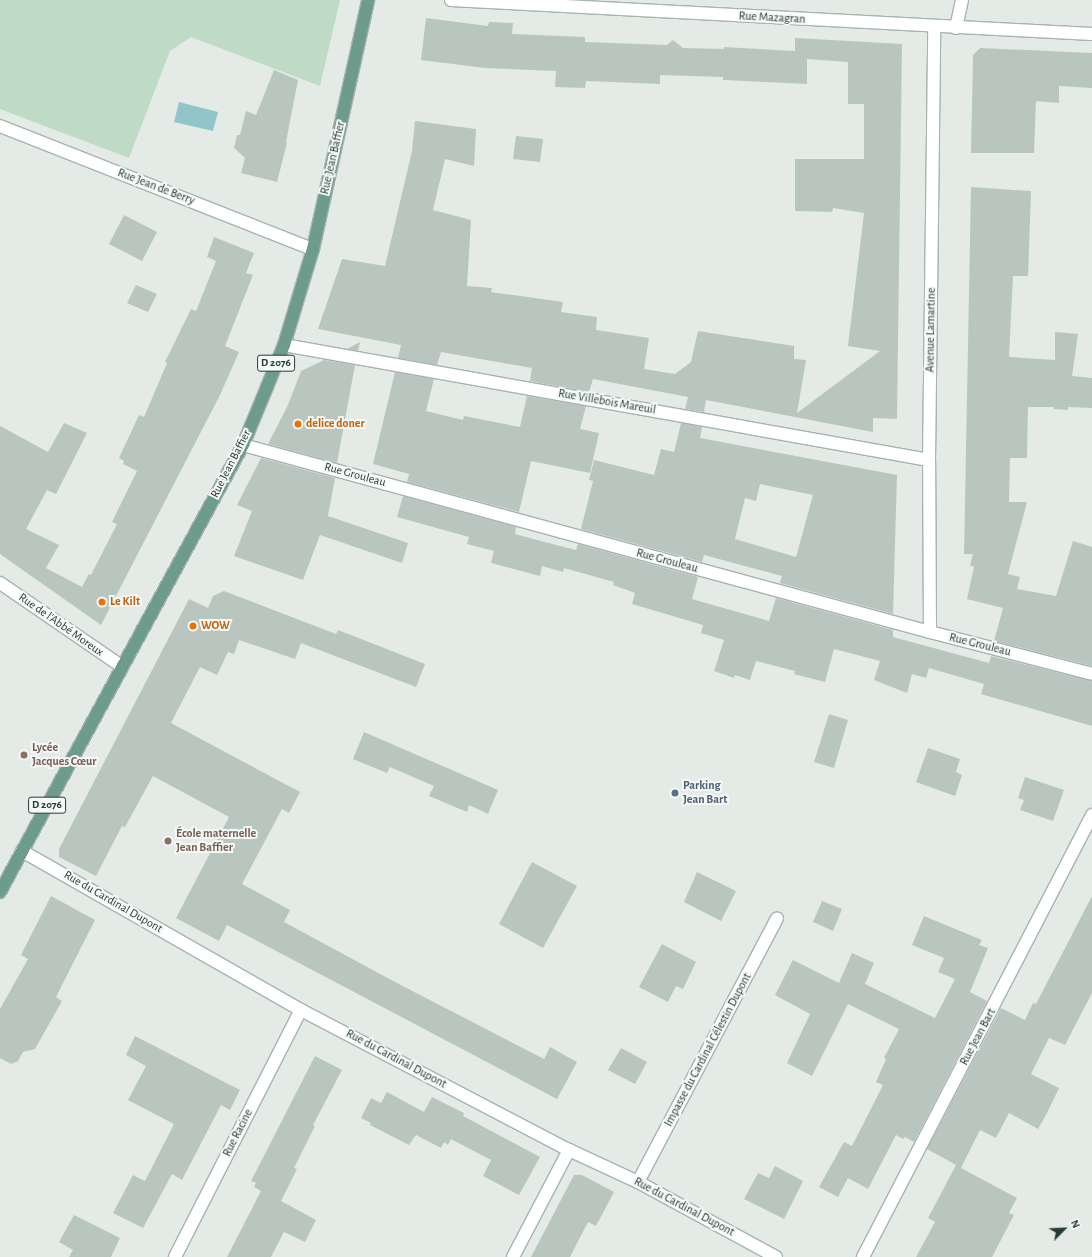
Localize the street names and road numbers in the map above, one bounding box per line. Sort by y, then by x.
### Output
street label: Rue Mazagran [738,9,806,27]
street label: Rue Jean Baffier [318,120,348,196]
street label: Rue Jean de Berry [115,166,197,208]
street label: Avenue Lamartine [923,288,939,372]
road number: D 2076 [257,354,295,372]
street label: Rue Villebois Mareuil [557,386,657,418]
street label: Rue Jean Baffier [208,428,254,500]
street label: Rue Grouleau [323,460,387,490]
street label: Rue Grouleau [635,546,699,576]
street label: Rue de l'Abbé Moreux [16,590,106,660]
street label: Rue Grouleau [948,630,1012,660]
road number: D 2076 [28,796,66,814]
street label: Rue du Cardinal Dupont [61,868,165,936]
street label: Impasse du Cardinal Célestin Dupont [661,971,755,1129]
street label: Rue Jean Bart [957,1006,999,1068]
street label: Rue du Cardinal Dupont [343,1026,449,1092]
street label: Rue Racine [220,1107,256,1159]
street label: Rue du Cardinal Dupont [631,1174,737,1240]

